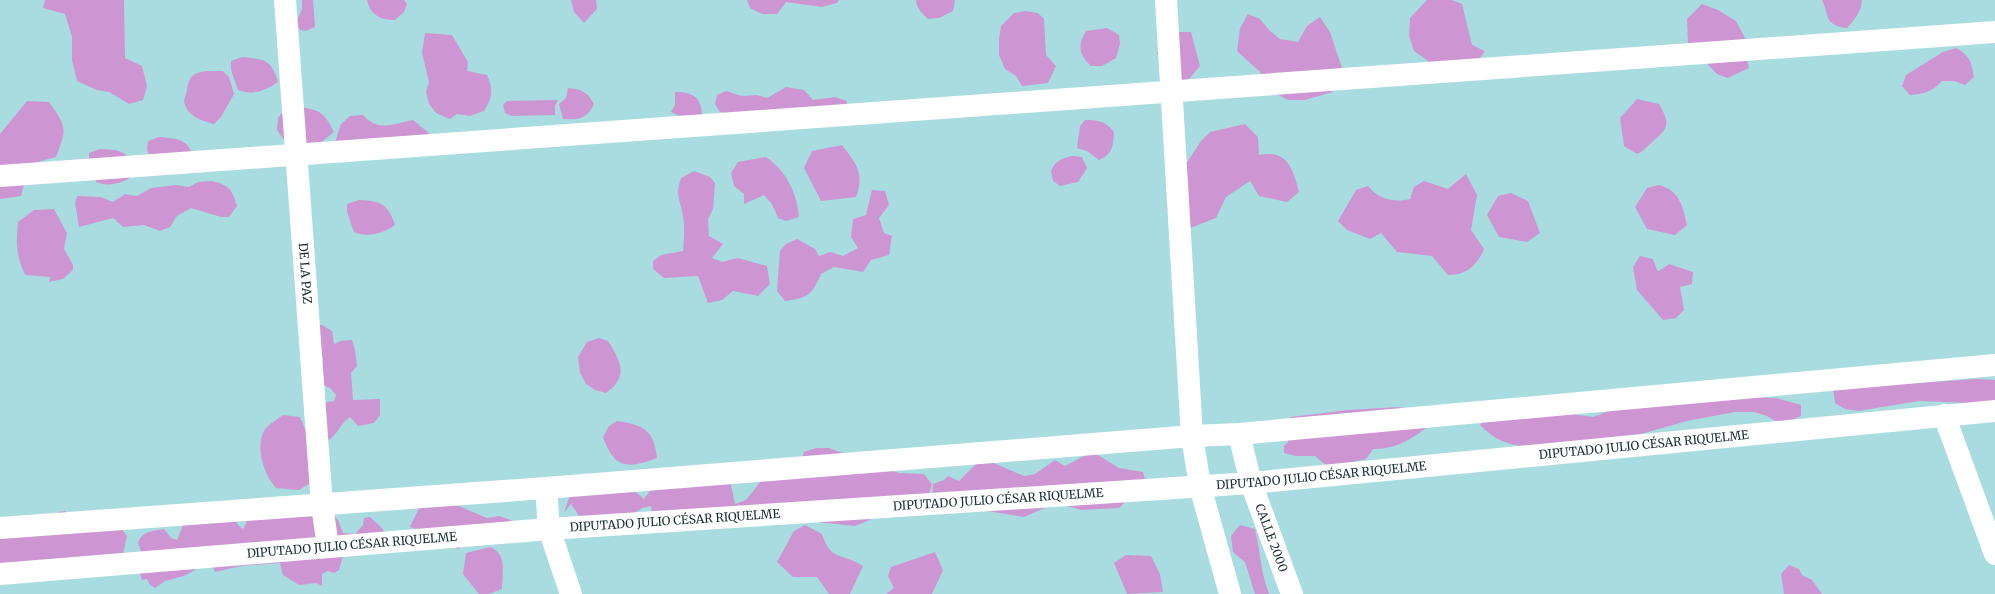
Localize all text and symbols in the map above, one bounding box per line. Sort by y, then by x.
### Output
street label: DE LA PAZ [296,242,315,305]
street label: DIPUTADO JULIO CÉSAR RIQUELME [1538,427,1750,462]
street label: DIPUTADO JULIO CÉSAR RIQUELME [1216,458,1427,492]
street label: DIPUTADO JULIO CÉSAR RIQUELME [893,485,1104,513]
street label: CALLE 2000 [1252,501,1291,574]
street label: DIPUTADO JULIO CÉSAR RIQUELME [569,506,781,535]
street label: DIPUTADO JULIO CÉSAR RIQUELME [246,529,458,561]

